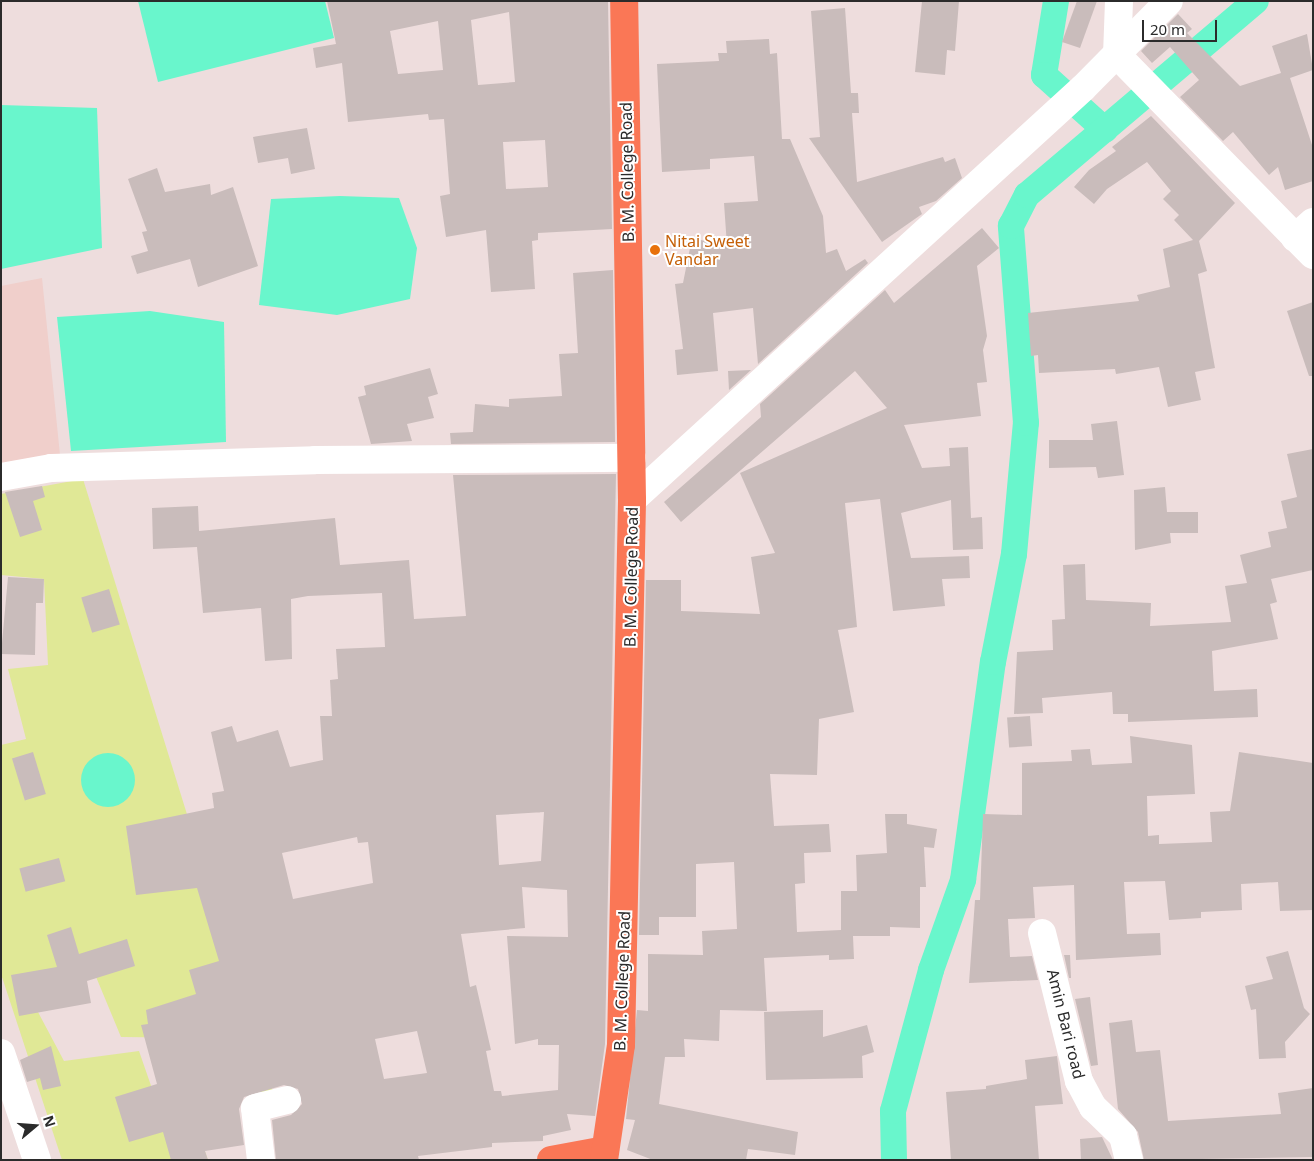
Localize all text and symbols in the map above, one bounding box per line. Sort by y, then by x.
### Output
scale bar [1144,10,1219,42]
text: 20 m [1150,19,1185,39]
street label: B. M. College Road [616,102,638,242]
place label: Nitai Sweet Vandar [665,231,750,269]
marker: Nitai Sweet Vandar [649,244,661,256]
street label: B. M. College Road [620,507,642,647]
street label: B. M. College Road [610,911,634,1051]
street label: Amin Bari road [1043,967,1089,1081]
north arrow [10,1101,60,1151]
text: N [39,1113,61,1130]

